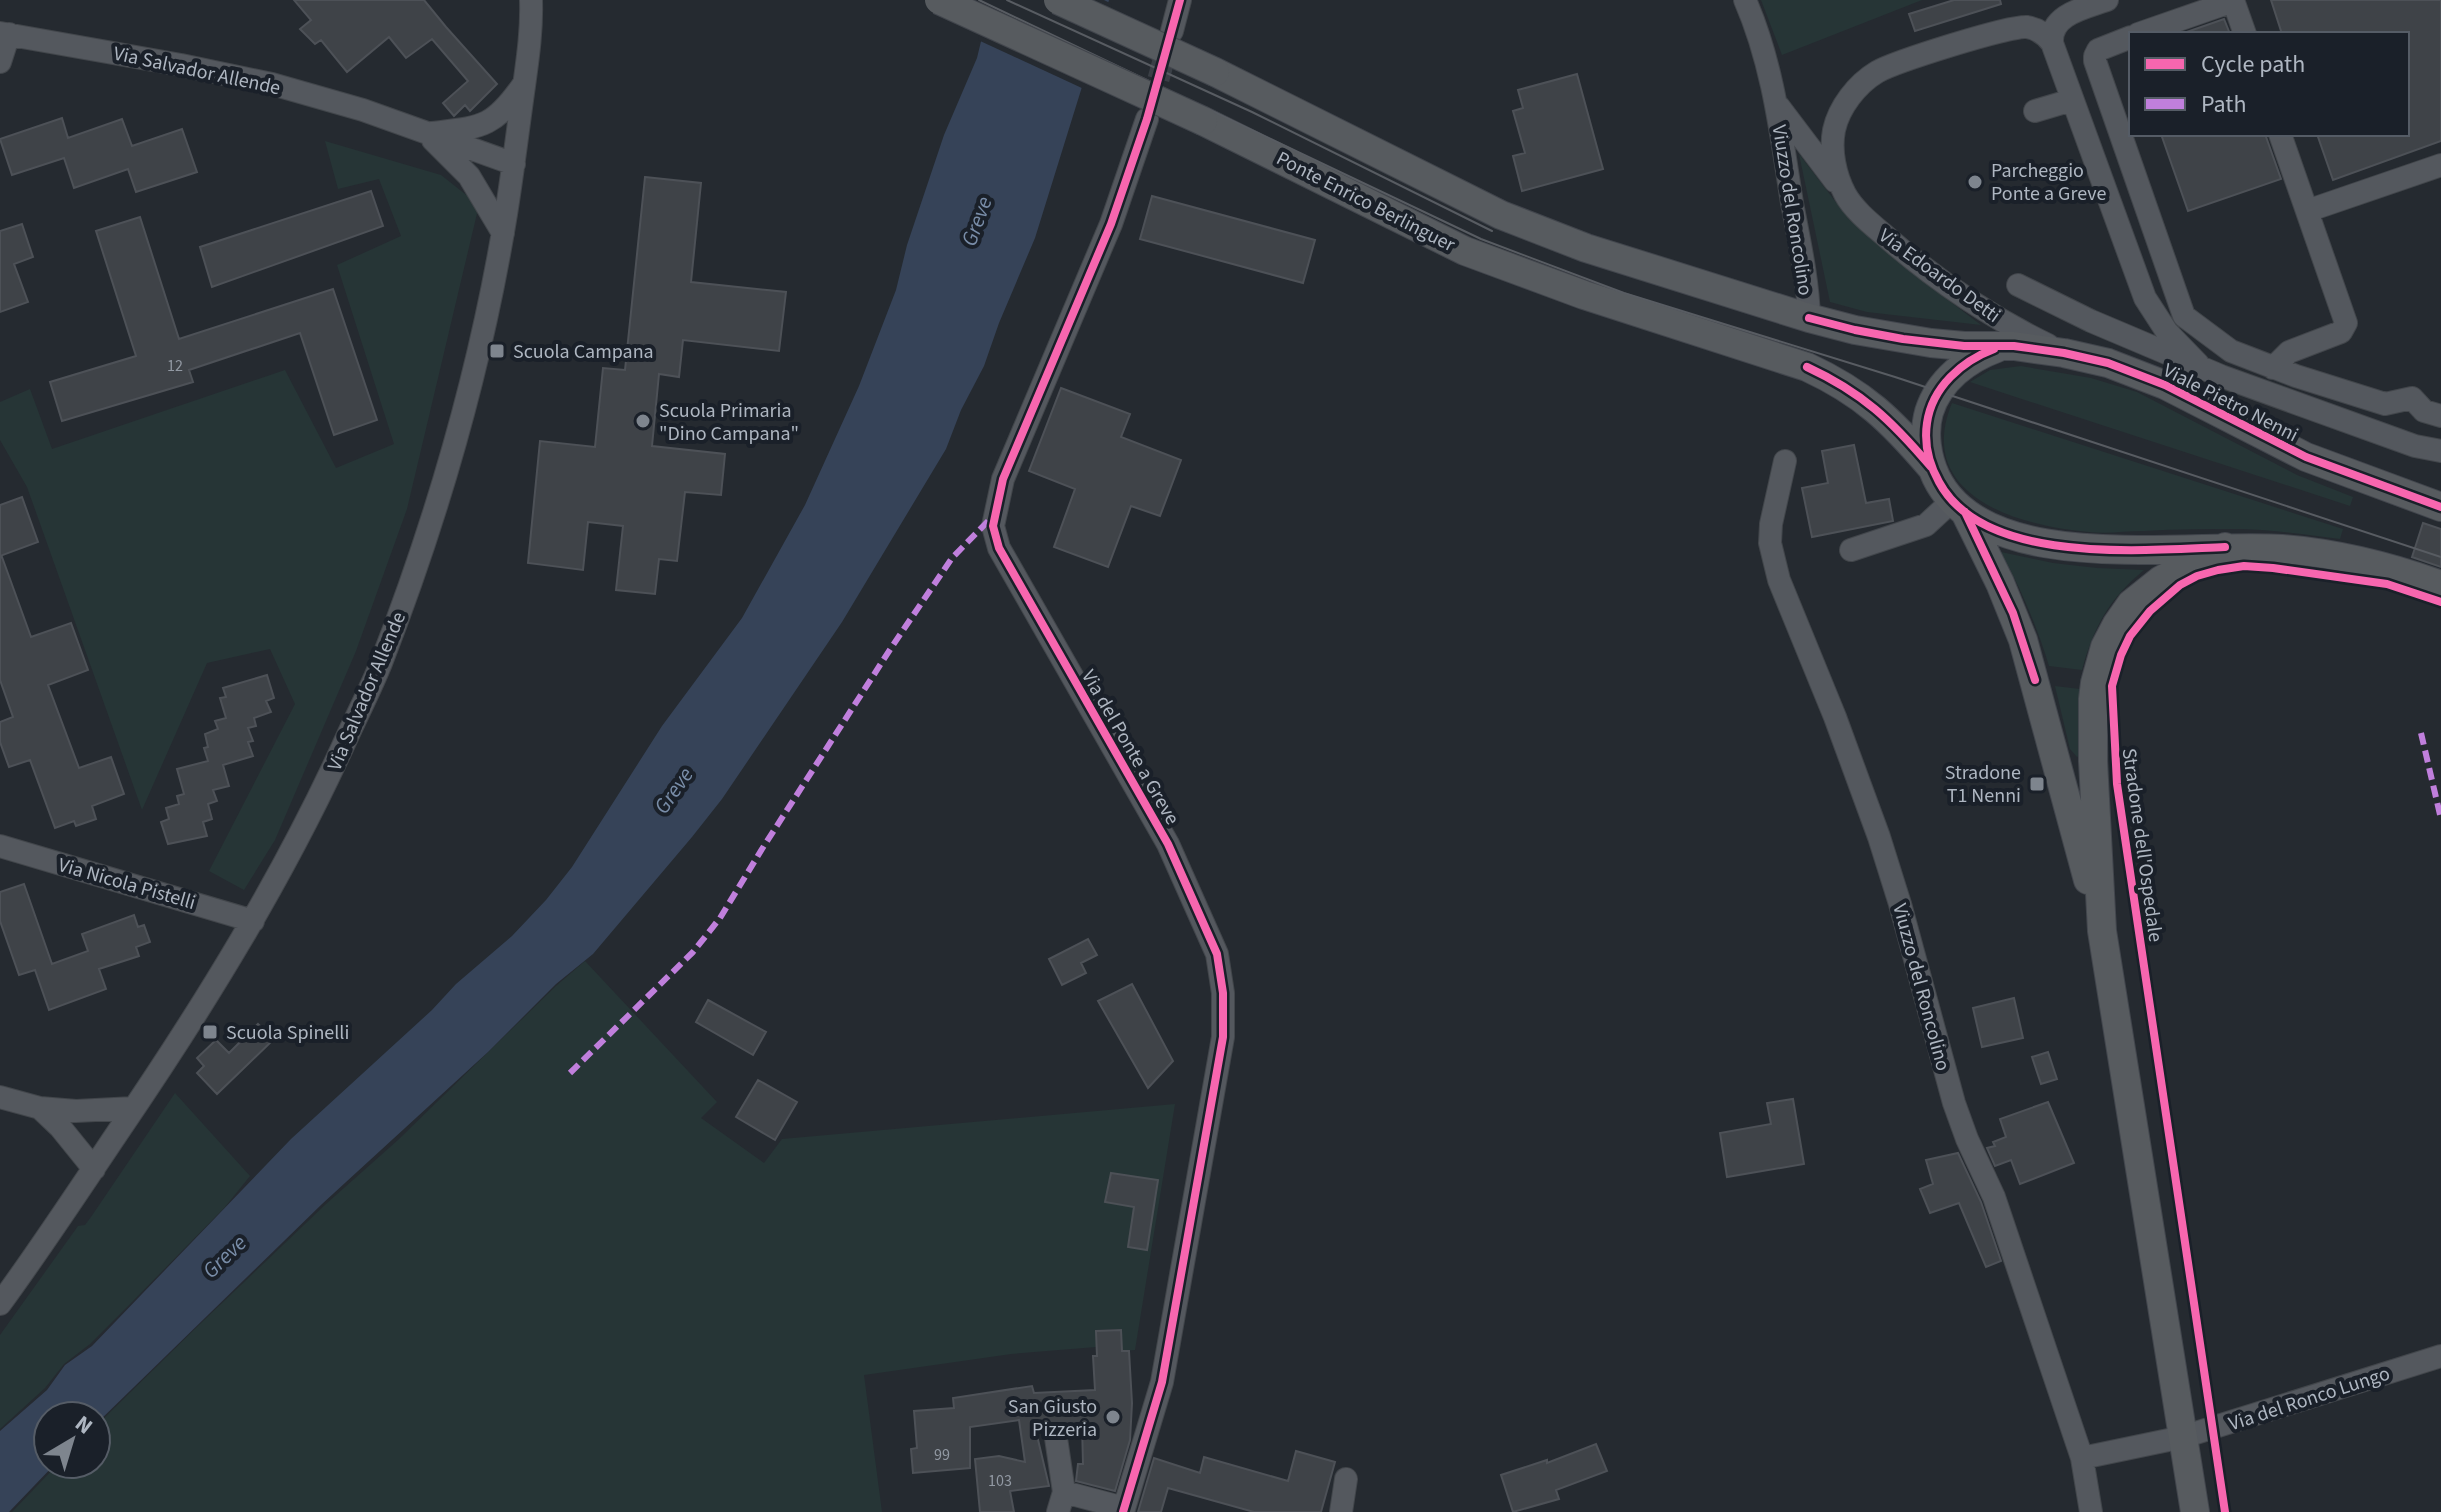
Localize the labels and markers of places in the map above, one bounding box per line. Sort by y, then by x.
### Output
place label: Parcheggio Ponte a Greve [1991,157,2106,208]
marker: Parcheggio Ponte a Greve [1966,173,1984,191]
place label: Scuola Campana [513,338,654,366]
marker: Scuola Campana [488,342,506,360]
place label: Scuola Primaria "Dino Campana" [659,397,799,448]
marker: Scuola Primaria "Dino Campana" [634,412,652,430]
place label: Stradone T1 Nenni [1945,759,2021,810]
marker: Stradone T1 Nenni [2028,775,2046,793]
place label: Scuola Spinelli [226,1019,349,1047]
marker: Scuola Spinelli [201,1023,219,1041]
place label: San Giusto Pizzeria [1008,1393,1097,1444]
marker: San Giusto Pizzeria [1104,1408,1122,1426]

